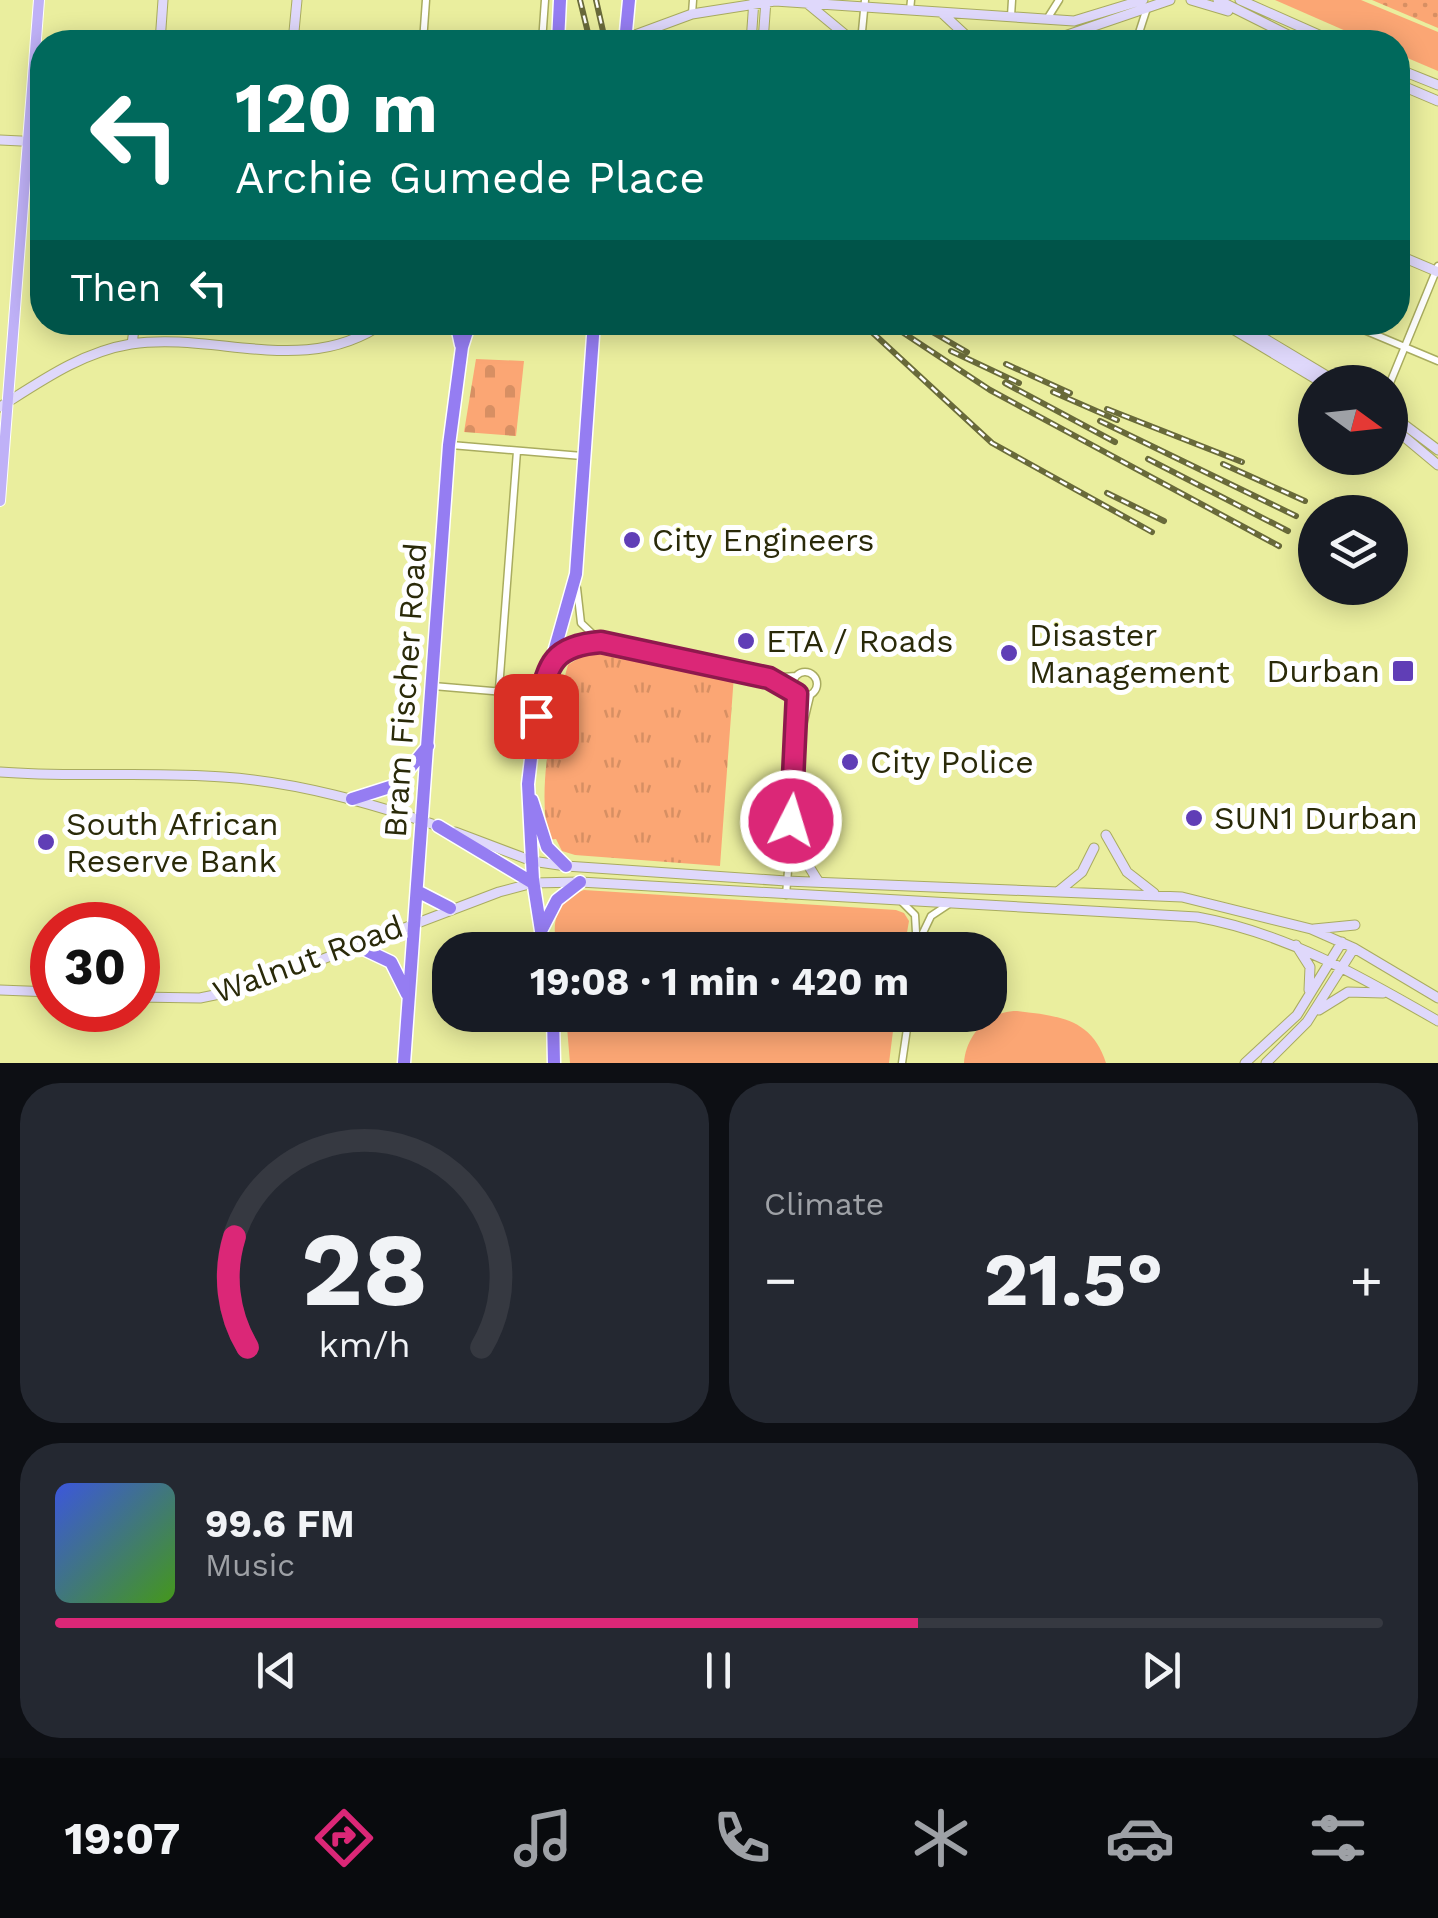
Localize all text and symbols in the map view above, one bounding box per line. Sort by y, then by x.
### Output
text: 120 m [235,67,438,149]
icon: left [70,70,200,200]
text: Archie Gumede Place [235,151,705,204]
icon: left [181,260,236,315]
text: Then [70,266,161,310]
north arrow [1298,365,1408,475]
map controls [1298,365,1408,605]
button: layers [1298,495,1408,605]
place label: City Engineers [652,521,874,559]
marker: City Engineers [621,529,643,551]
street label: Bram Fischer Road [376,541,434,839]
place label: Disaster Management [1029,616,1230,691]
place label: ETA / Roads [766,622,954,660]
marker: ETA / Roads [735,630,757,652]
marker: Disaster Management [998,642,1020,664]
place label: Durban [1266,652,1380,690]
marker: Durban [1390,658,1416,684]
pin [494,674,579,759]
icon: arrive [509,689,564,744]
place label: City Police [870,743,1034,781]
marker: City Police [839,751,861,773]
position arrow [739,769,843,873]
place label: SUN1 Durban [1214,799,1418,837]
place label: South African Reserve Bank [66,805,279,880]
marker: SUN1 Durban [1183,807,1205,829]
marker: South African Reserve Bank [35,831,57,853]
speed limit sign: 30 [30,902,160,1032]
street label: Walnut Road [208,907,408,1011]
text: 19:08 · 1 min · 420 m [530,960,909,1004]
text: Climate [764,1185,884,1223]
text: 28 [301,1208,428,1330]
text: 21.5° [984,1235,1163,1323]
text: − [764,1248,797,1312]
text: + [1350,1248,1383,1312]
text: km/h [318,1324,411,1366]
text: 99.6 FM [205,1502,355,1546]
text: Music [205,1546,295,1584]
icon: previous [249,1643,304,1698]
icon: pause [691,1643,746,1698]
icon: next [1134,1643,1189,1698]
icon: directions [309,1803,379,1873]
icon: music [508,1803,578,1873]
icon: phone [707,1803,777,1873]
icon: climate [906,1803,976,1873]
icon: car [1105,1803,1175,1873]
icon: filters [1303,1803,1373,1873]
text: 19:07 [64,1812,180,1865]

